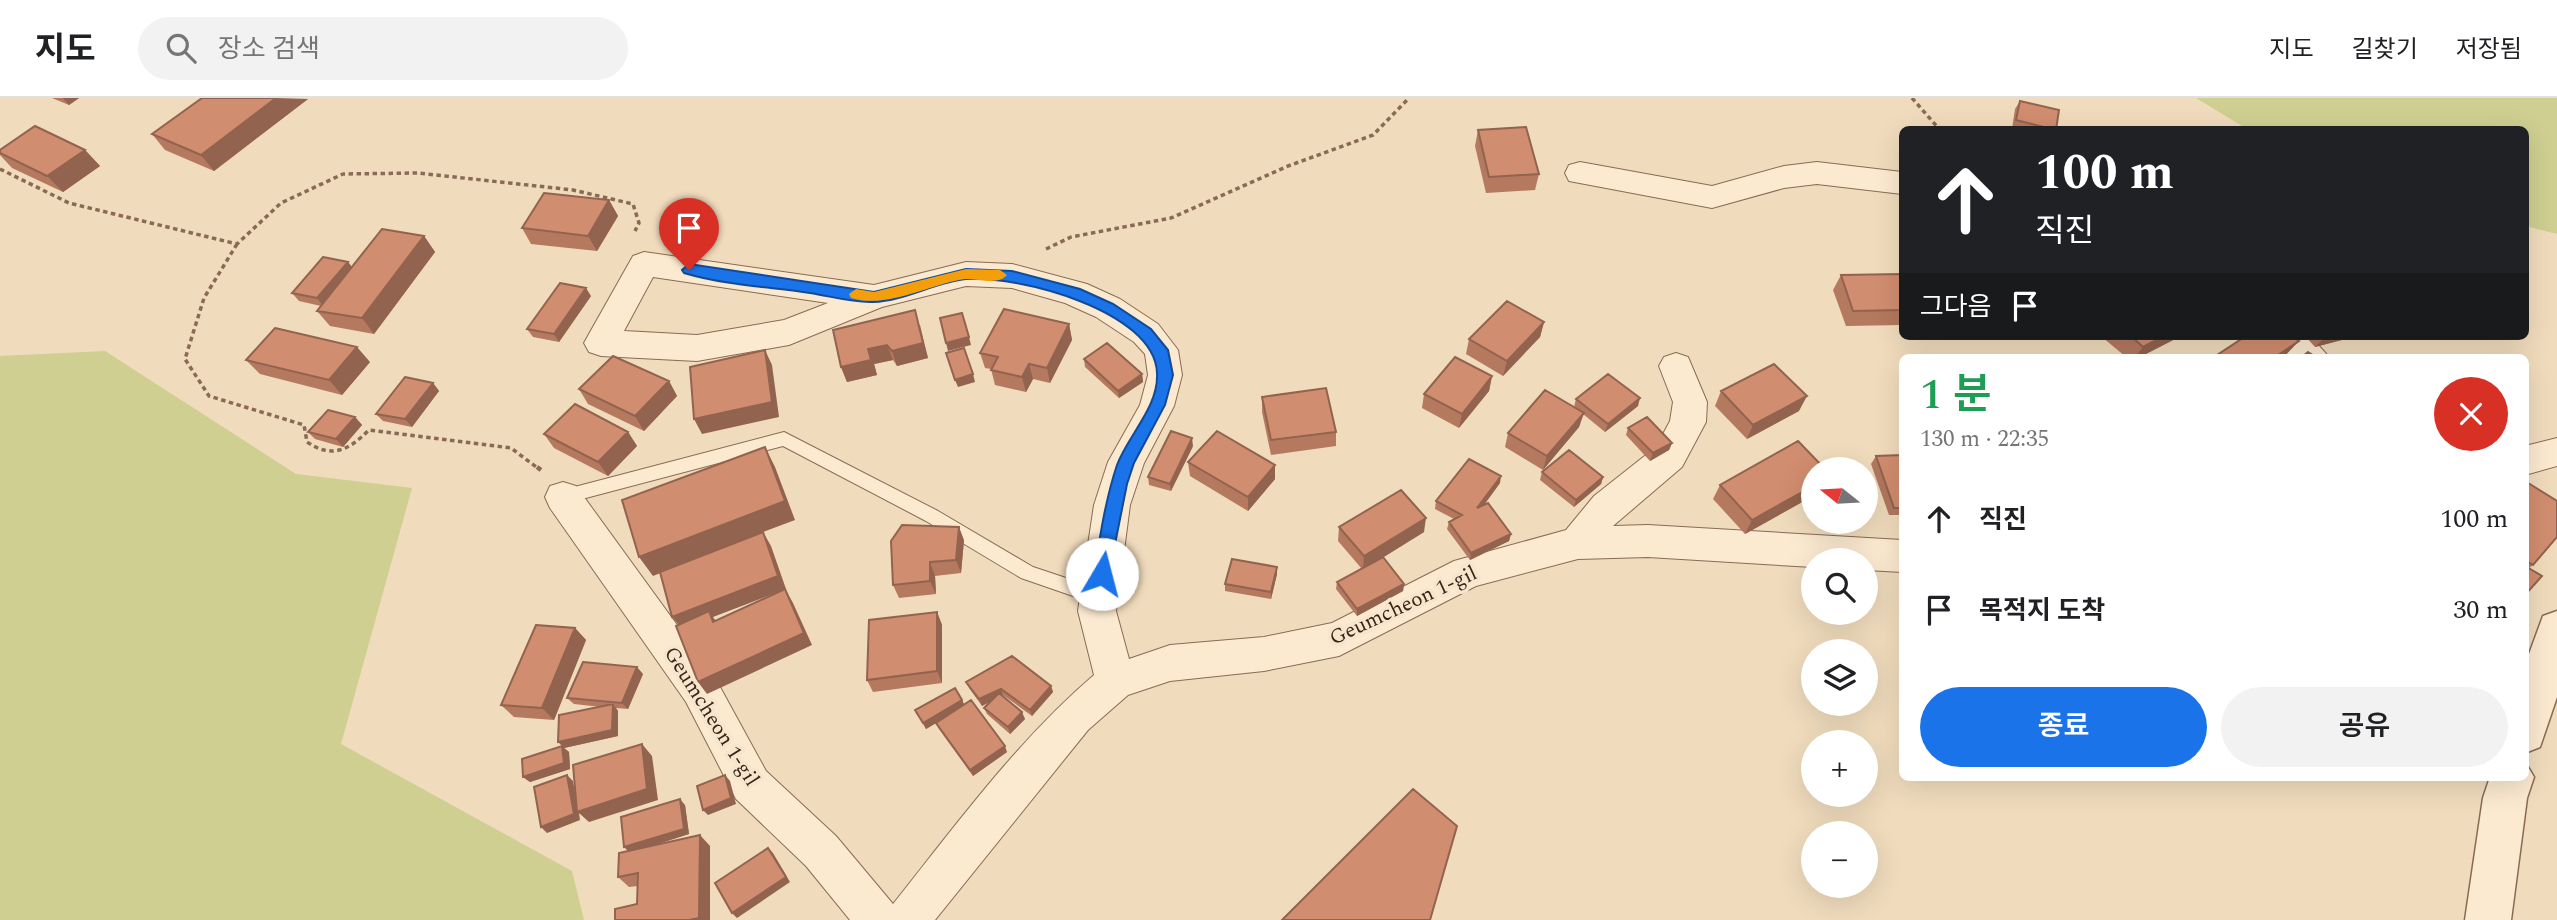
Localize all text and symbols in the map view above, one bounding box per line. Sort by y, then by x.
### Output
search box [138,17,628,80]
text: 지도 [35,25,96,75]
icon: search [162,29,200,67]
text: 장소 검색 [218,29,320,69]
text: 지도 [2269,32,2314,68]
text: 길찾기 [2352,32,2418,68]
text: 저장됨 [2456,32,2522,68]
text: 100 m [2035,136,2174,211]
icon: ahead [1920,154,2011,245]
pin [659,198,719,270]
text: 직진 [2035,207,2094,256]
icon: arrive [670,209,708,247]
text: 그다음 [1920,287,1992,327]
icon: arrive [2006,287,2044,325]
text: 1 분 [1920,364,1992,427]
button: close [2434,377,2508,451]
text: 130 m · 22:35 [1920,422,2049,457]
north arrow [1801,457,1878,534]
map controls [1801,457,1878,898]
text: 100 m [2440,499,2508,539]
icon: ahead [1920,500,1958,538]
text: 직진 [1979,500,2027,540]
position arrow [1065,537,1139,611]
button: search [1801,548,1878,625]
street label: Geumcheon 1-gil [1324,558,1483,654]
text: 30 m [2453,590,2508,630]
icon: arrive [1920,591,1958,629]
text: 목적지 도착 [1979,591,2105,631]
button: layers [1801,639,1878,716]
street label: Geumcheon 1-gil [655,640,767,793]
button: 종료 [1920,687,2207,767]
button: 공유 [2221,687,2508,767]
button: + [1801,730,1878,807]
button: − [1801,821,1878,898]

